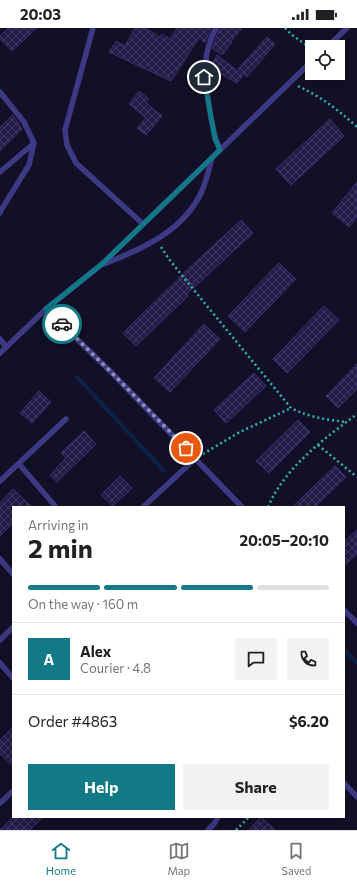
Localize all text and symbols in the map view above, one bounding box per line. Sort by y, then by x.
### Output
text: 20:03 [20,5,61,23]
map controls [305,40,345,80]
button: locate [305,40,345,80]
pin [187,60,221,94]
icon: home [193,66,215,88]
courier [42,304,82,344]
icon: car [51,313,73,335]
pin [169,431,203,465]
icon: bag [175,437,197,459]
text: Arriving in [28,517,88,533]
text: 20:05–20:10 [240,531,329,549]
text: 2 min [28,532,93,563]
text: On the way · 160 m [28,596,138,612]
button: chat [235,638,277,680]
button: phone [287,638,329,680]
text: Alex [80,642,111,660]
text: A [44,650,54,668]
text: Courier · 4.8 [80,660,151,676]
text: Order #4863 [28,712,117,730]
text: $6.20 [289,712,329,730]
button: Help [28,764,175,810]
button: Share [183,764,329,810]
tab: Home [46,840,76,877]
tab: Map [167,840,190,877]
tab: Saved [282,840,311,877]

